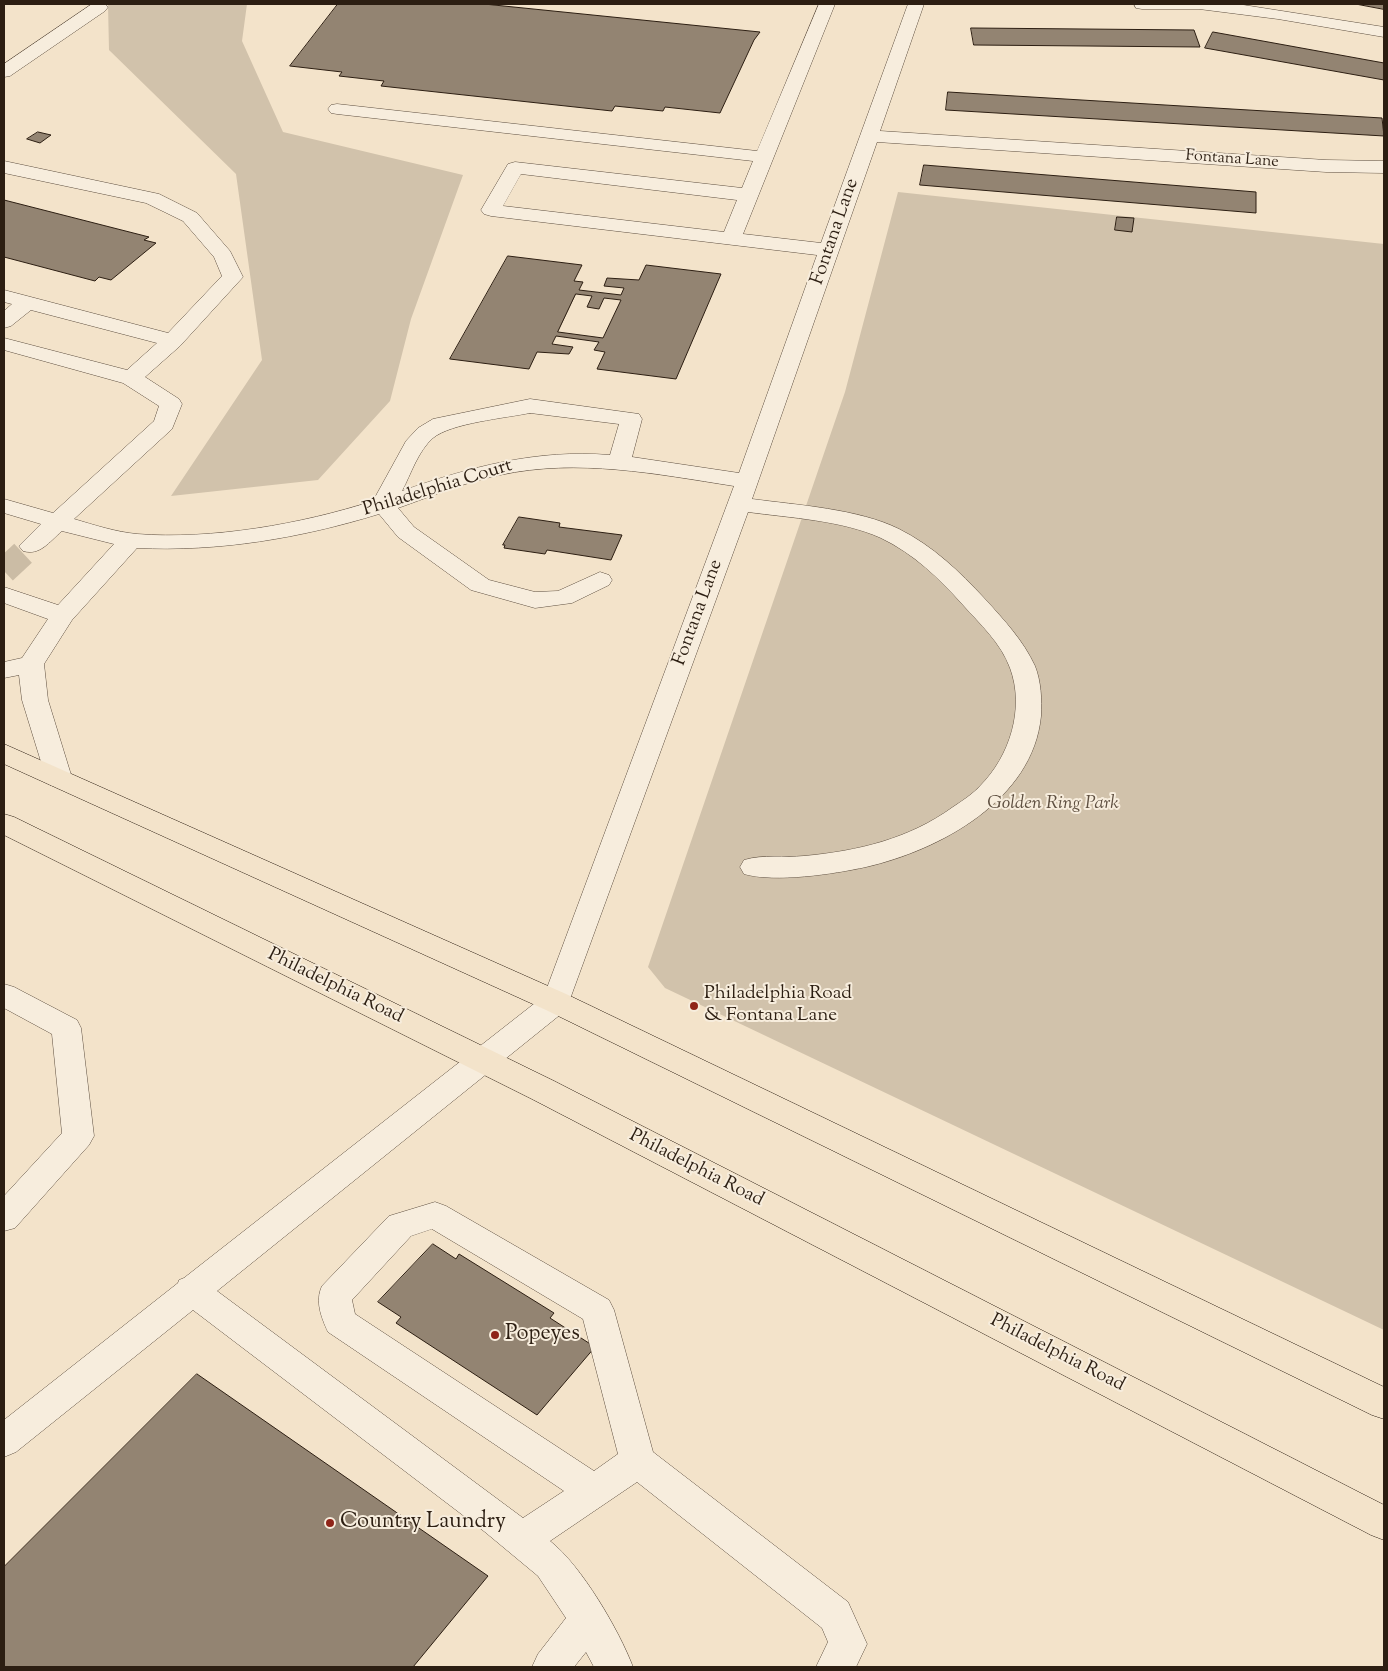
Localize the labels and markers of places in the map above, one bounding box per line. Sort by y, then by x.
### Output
place label: Philadelphia Road & Fontana Lane [704,984,852,1028]
marker: Philadelphia Road & Fontana Lane [688,1000,700,1012]
place label: Popeyes [505,1322,580,1348]
marker: Popeyes [489,1329,501,1341]
place label: Country Laundry [340,1510,506,1536]
marker: Country Laundry [324,1517,336,1529]

